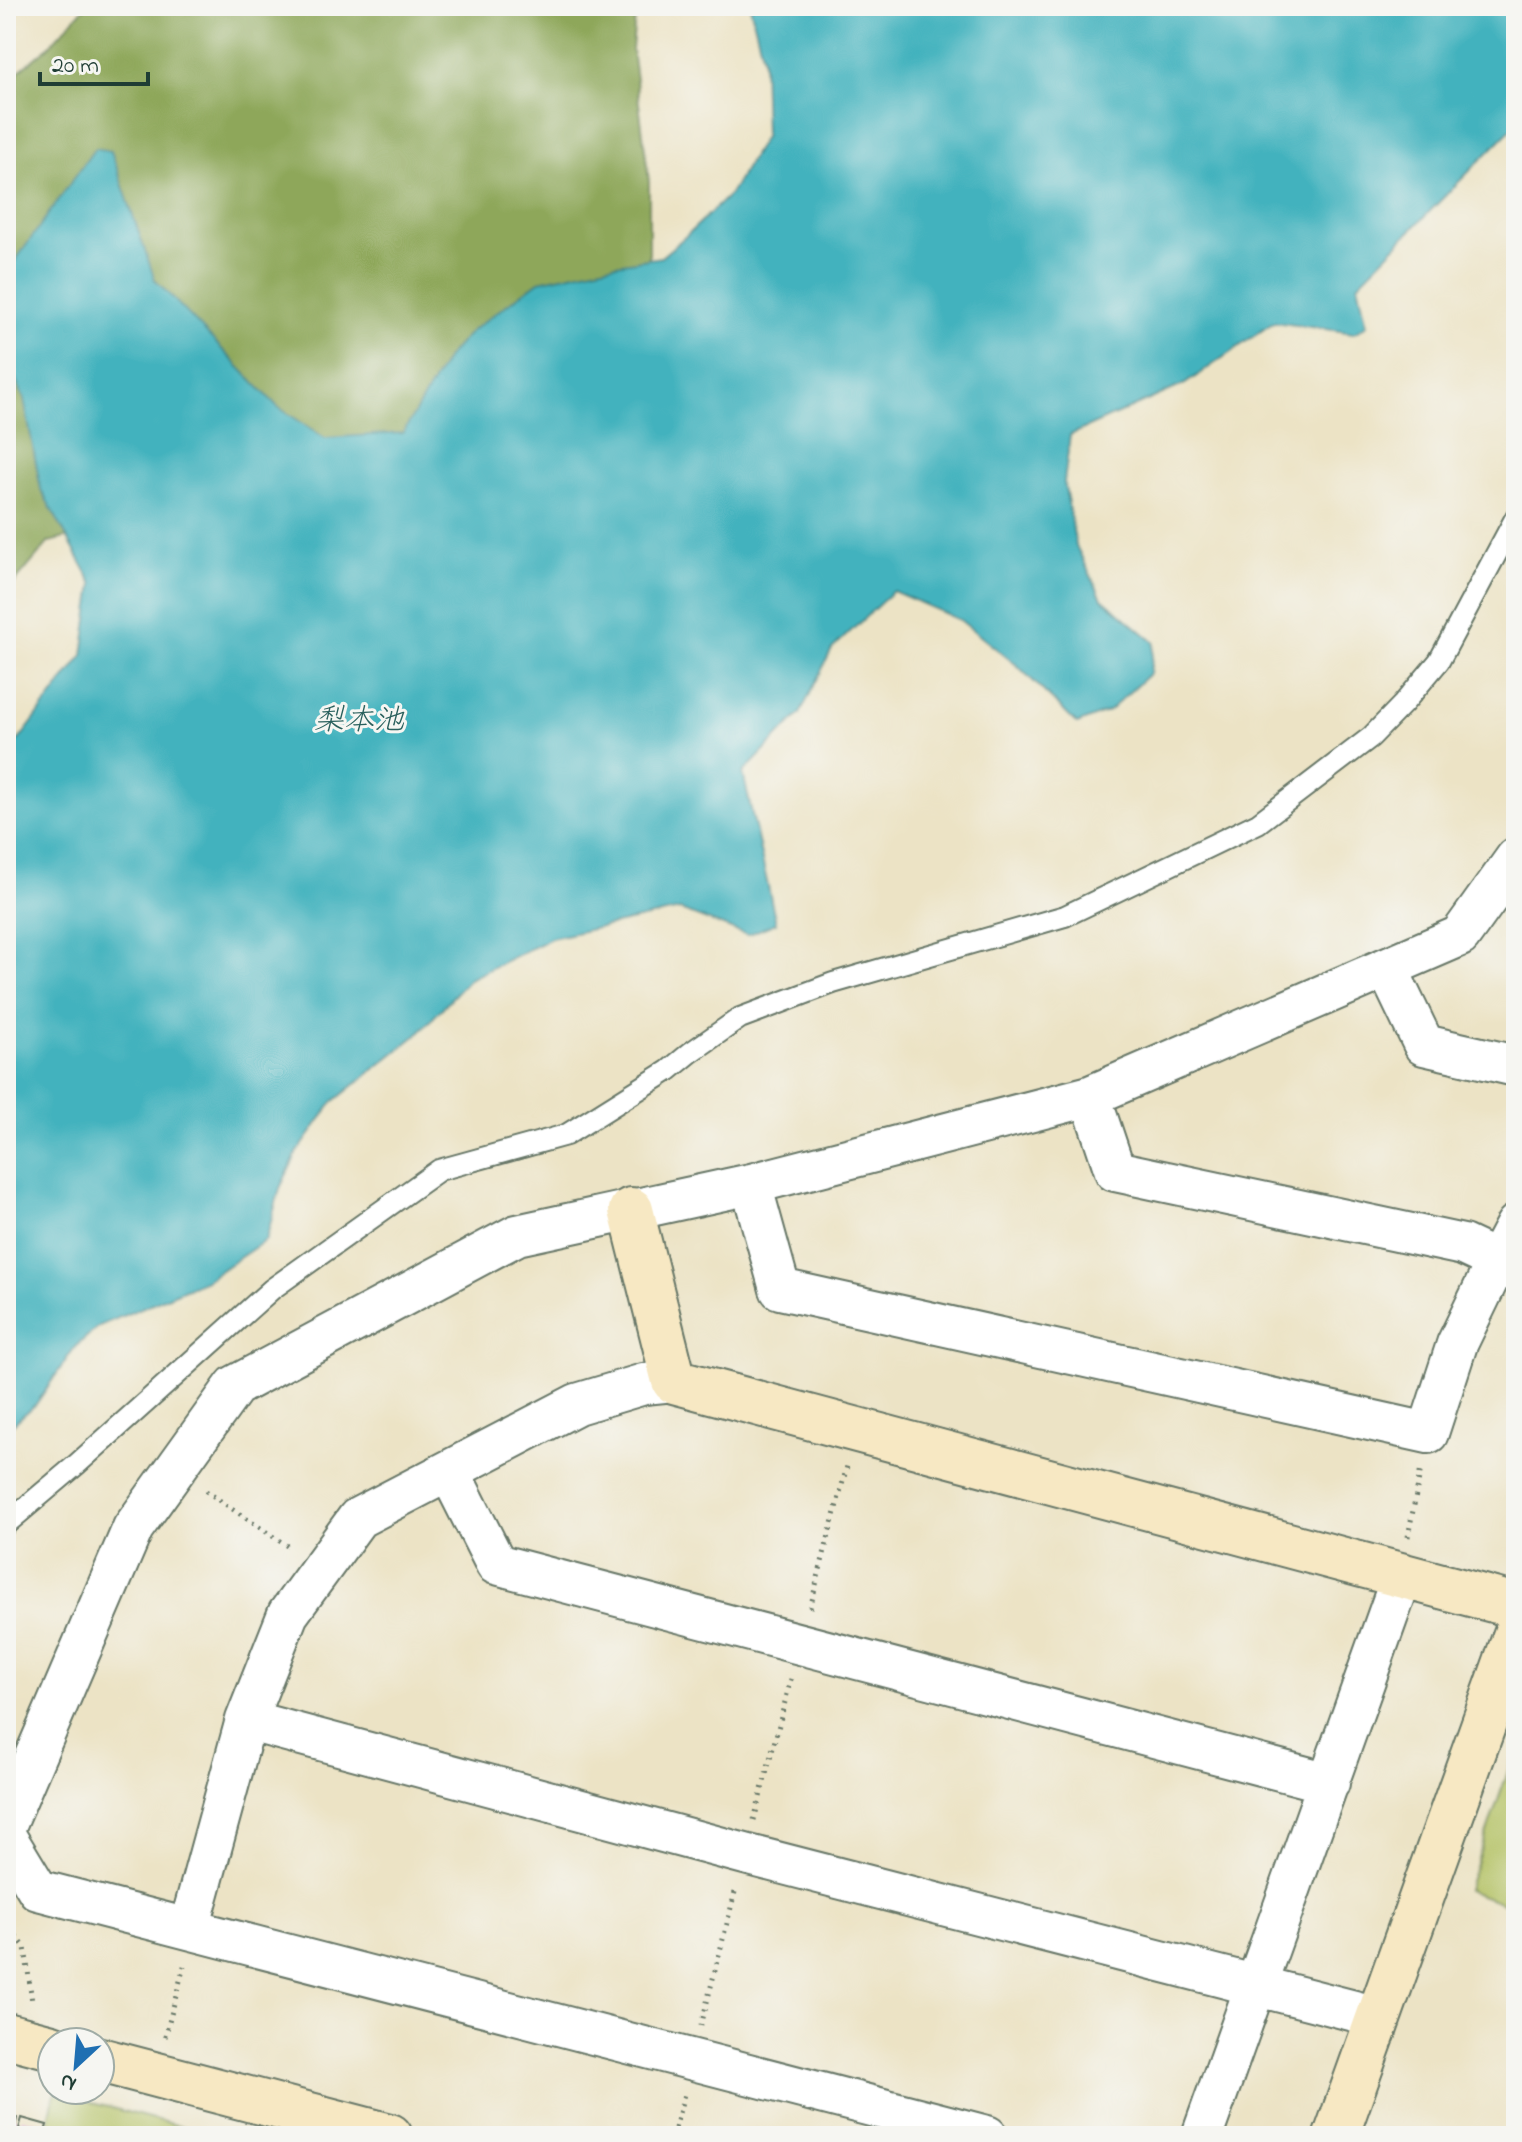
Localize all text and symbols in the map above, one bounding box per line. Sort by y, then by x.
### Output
scale bar [40,36,148,86]
text: 20 m [52,49,99,84]
water label: 梨本池 [314,700,405,744]
north arrow [36,2026,116,2106]
text: N [55,2064,82,2099]

